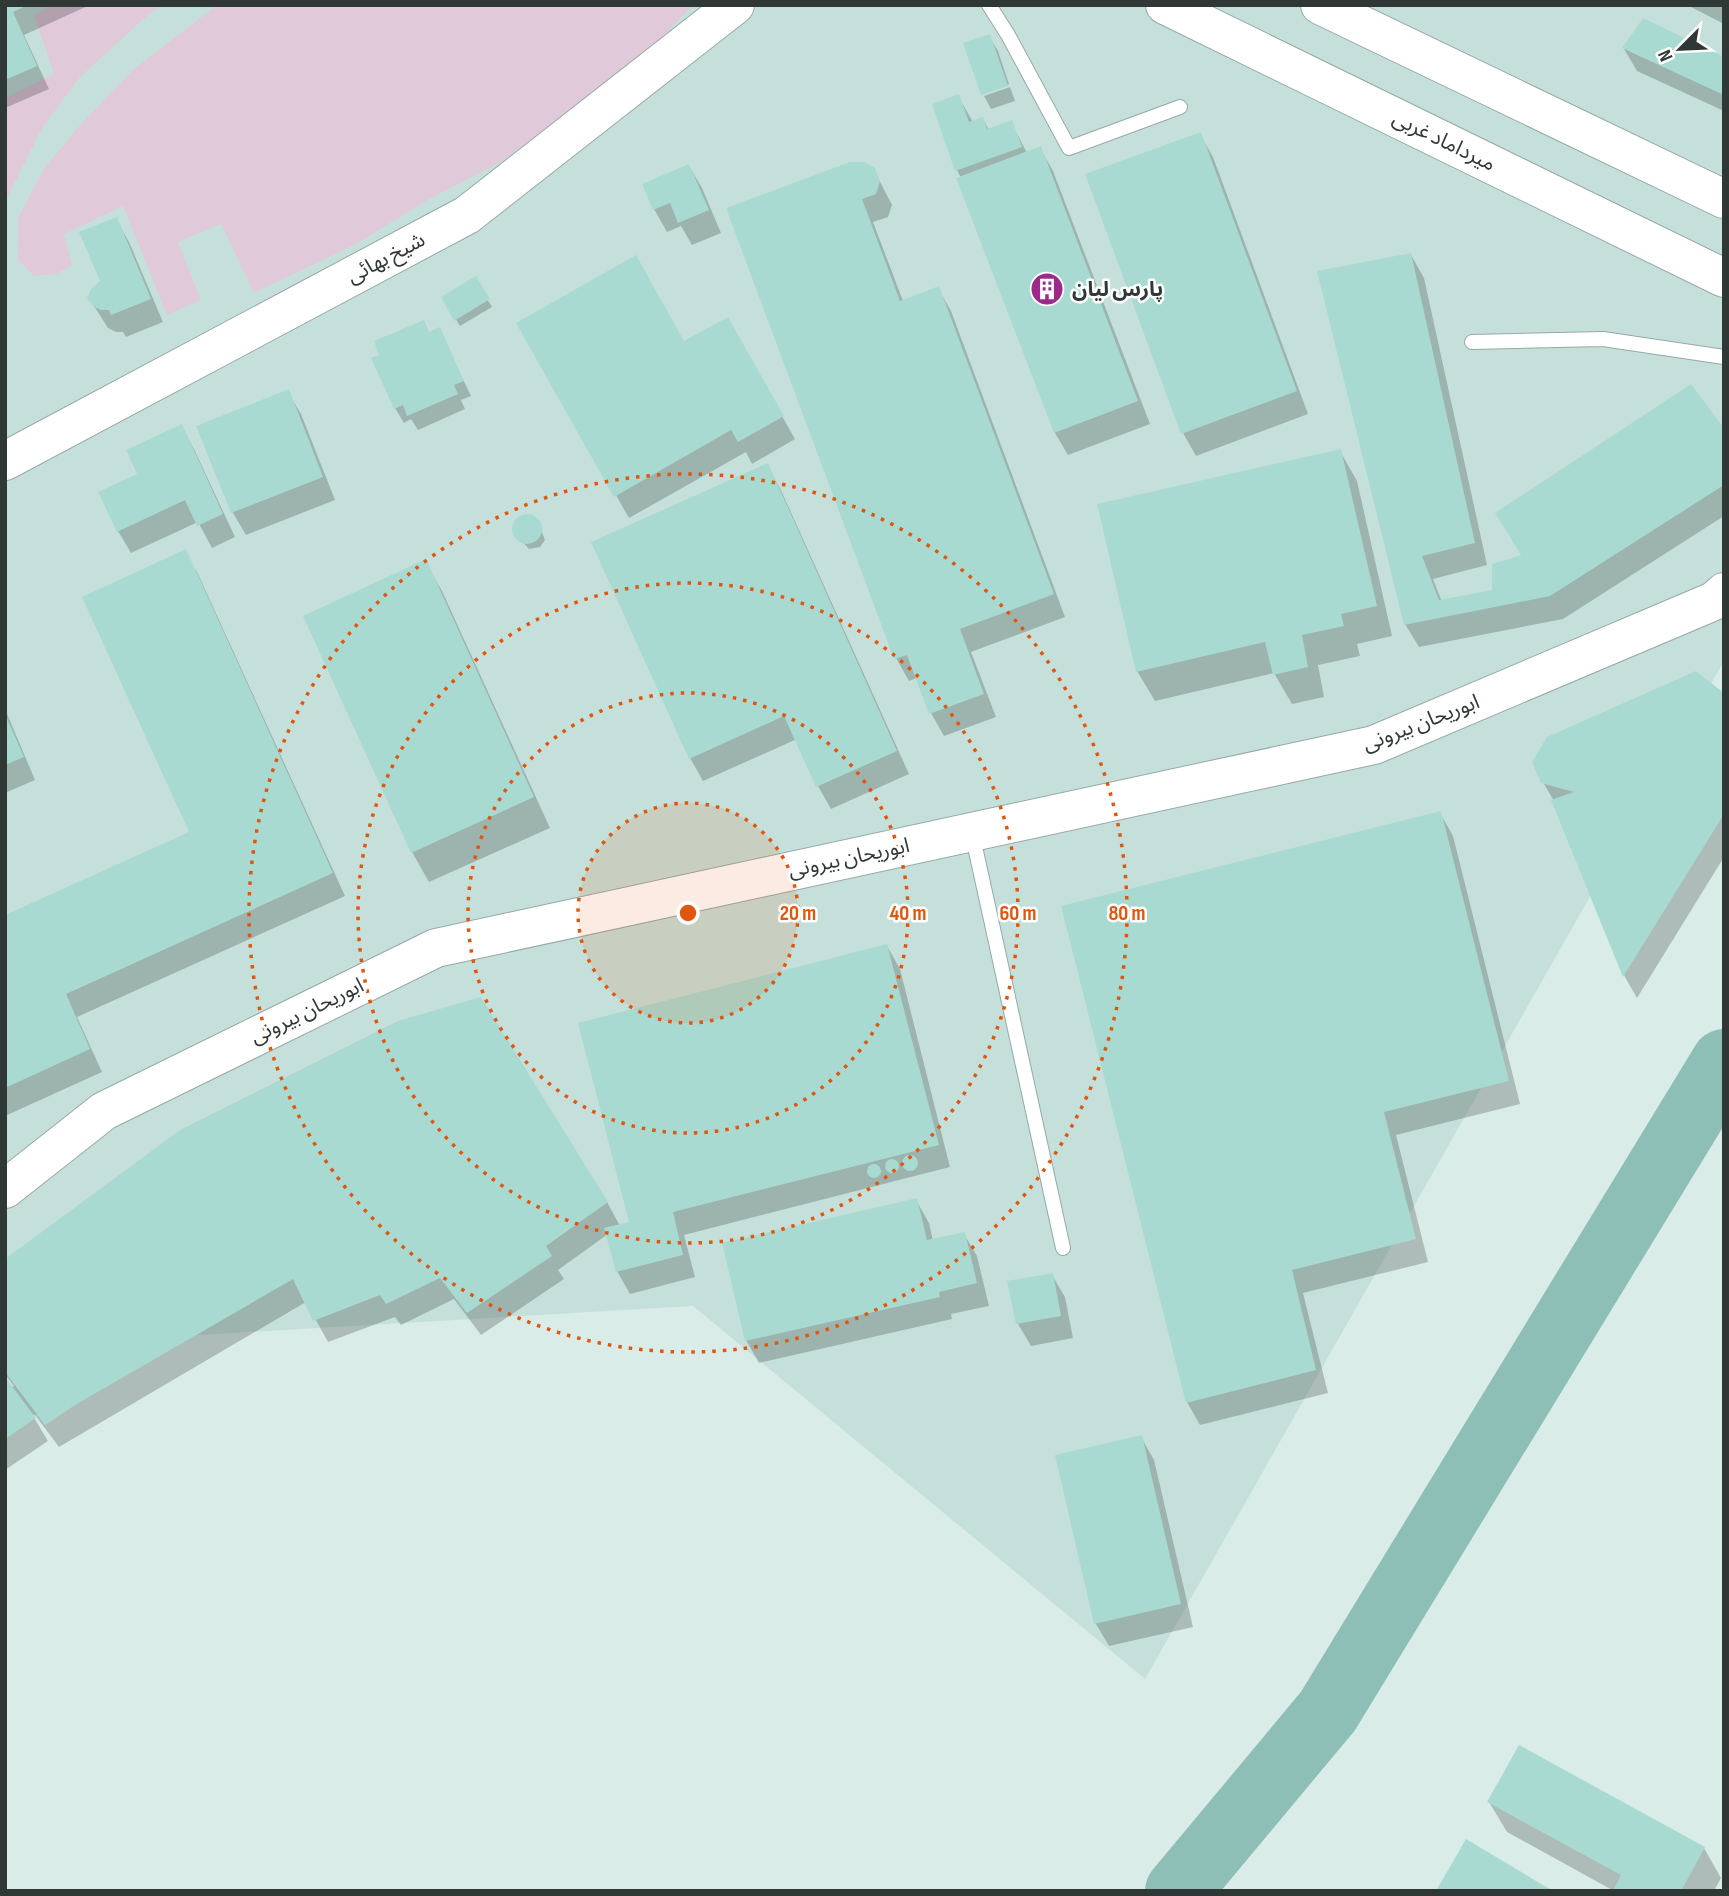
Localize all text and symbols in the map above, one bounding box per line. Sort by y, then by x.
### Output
north arrow [1645,14,1715,84]
text: N [1653,46,1678,65]
street label: میرداماد غربی [1388,105,1500,177]
street label: شیخ بهائی [343,227,430,291]
building icon: پارس لیان [1028,270,1066,308]
place label: پارس لیان [1072,277,1163,302]
street label: ابوریحان بیرونی [1359,689,1483,757]
street label: ابوریحان بیرونی [786,833,912,883]
centre of rings [676,901,700,925]
text: 20 m [780,901,816,926]
text: 40 m [890,901,926,926]
text: 60 m [999,901,1037,926]
text: 80 m [1108,901,1146,926]
street label: ابوریحان بیرونی [246,973,368,1049]

